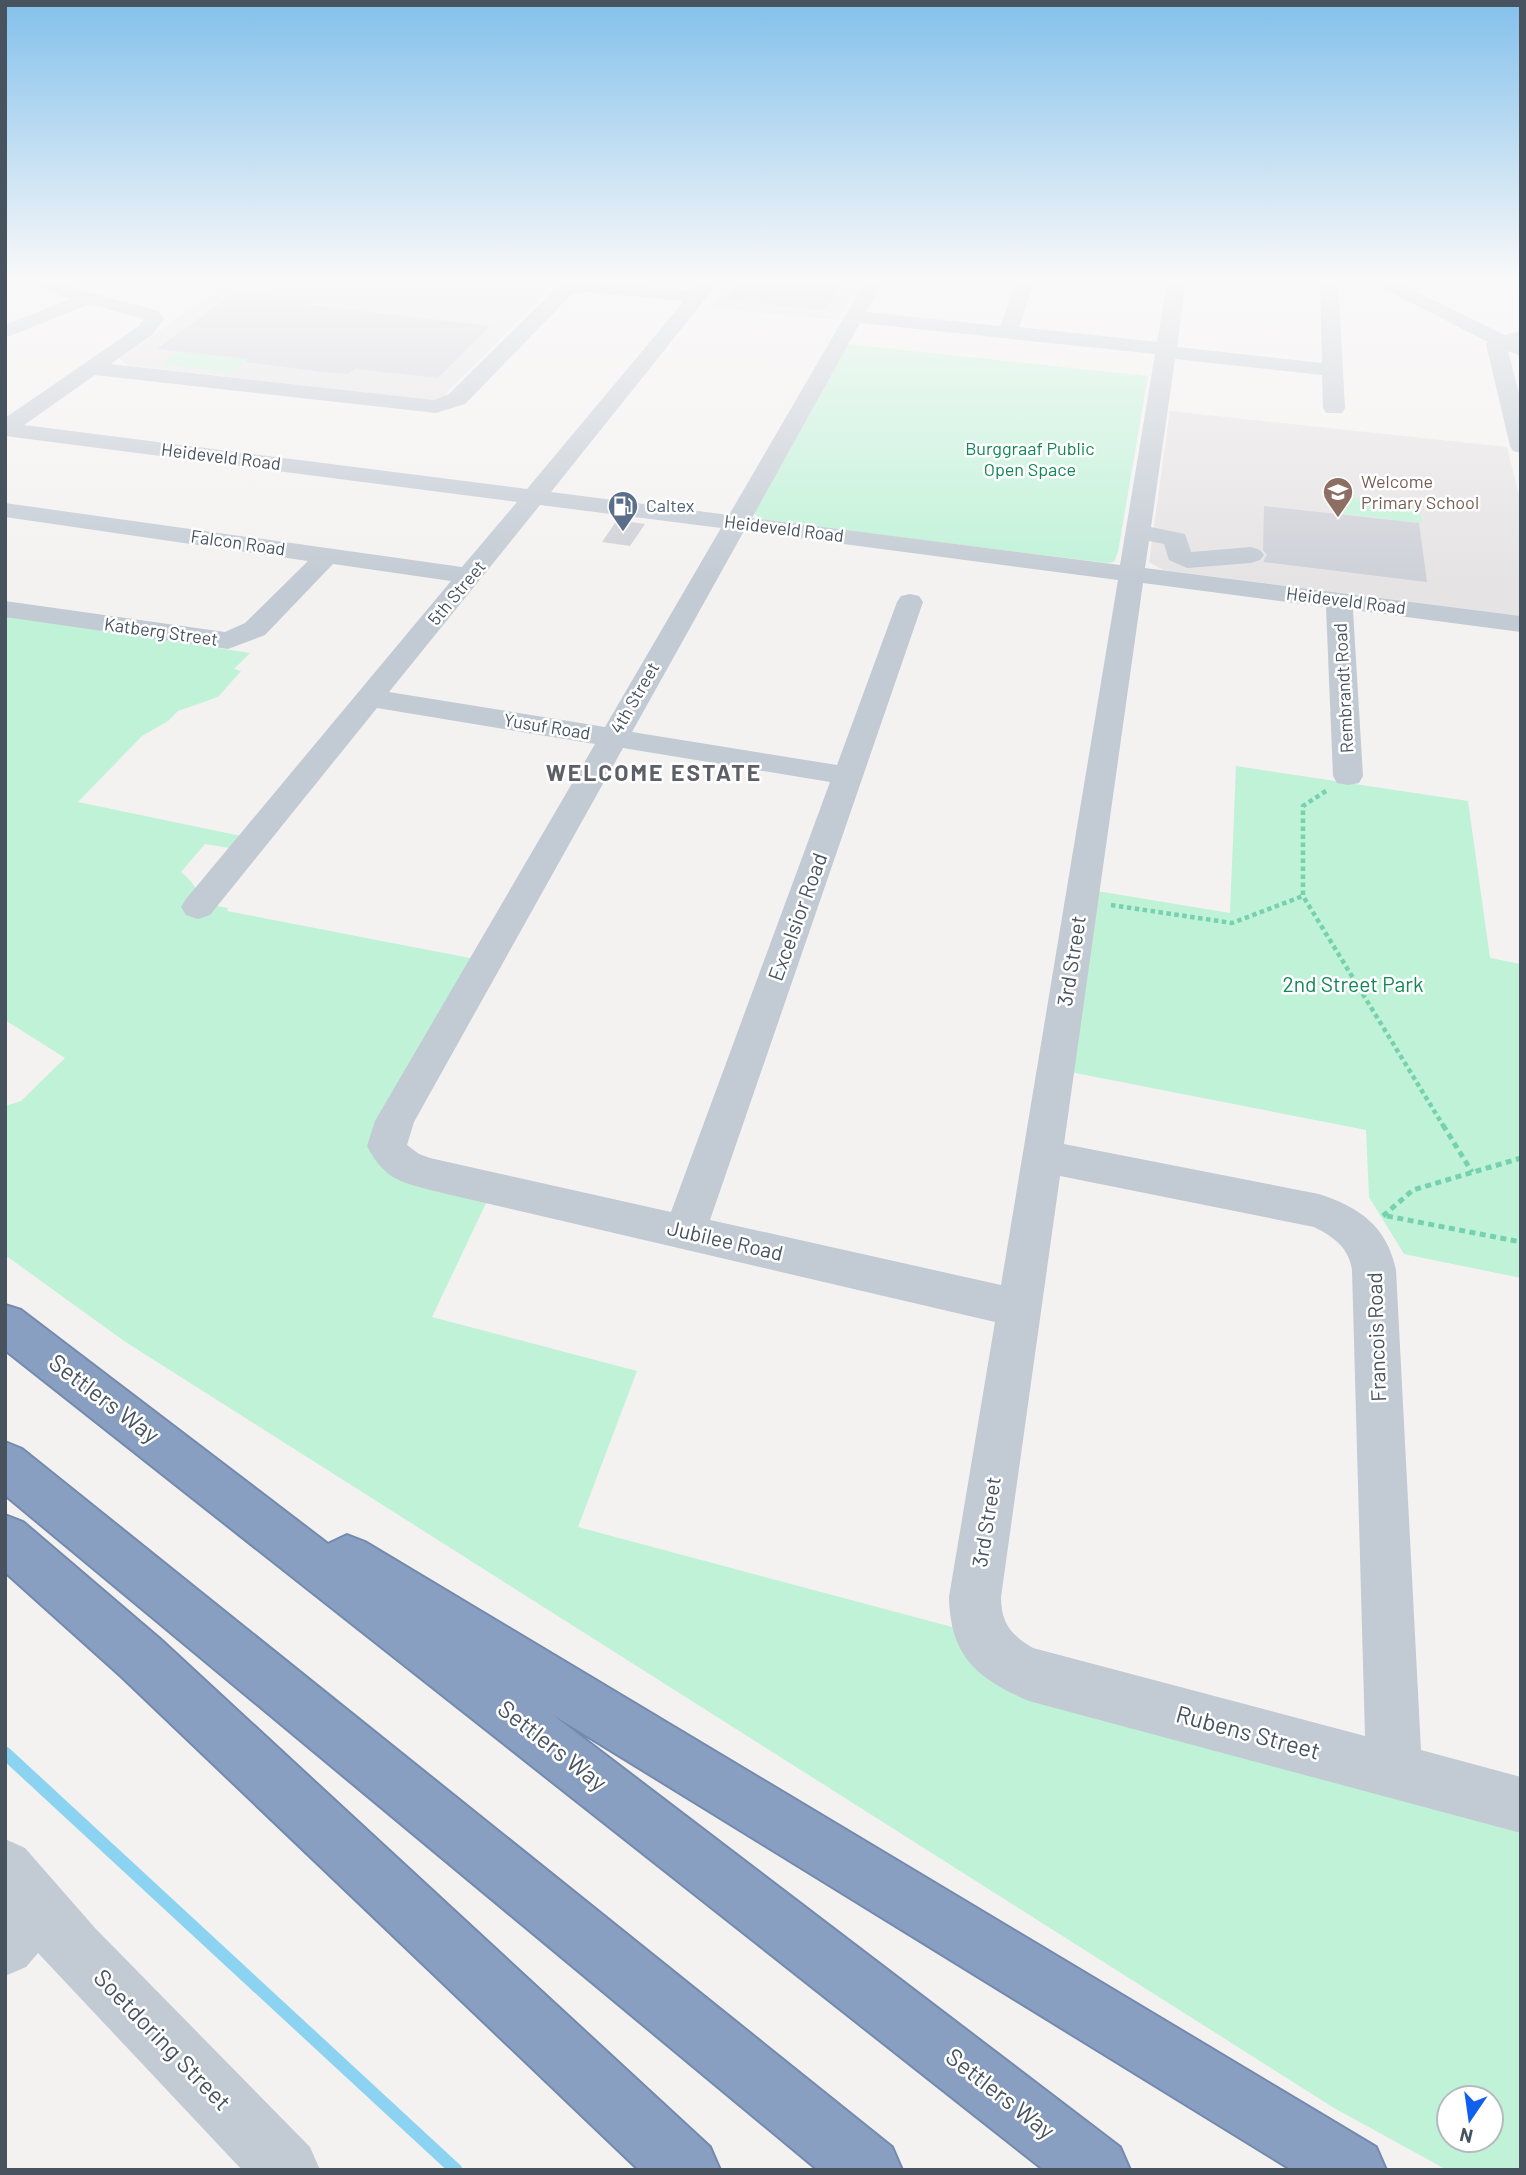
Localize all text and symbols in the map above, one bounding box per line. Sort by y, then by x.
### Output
park label: Burggraaf Public Open Space [965,437,1095,480]
street label: Heideveld Road [160,438,282,474]
place label: Welcome Primary School [1361,470,1479,513]
school or university icon: Welcome Primary School [1321,475,1355,519]
fuel station icon: Caltex [606,489,640,533]
place label: Caltex [646,494,695,516]
street label: Heideveld Road [723,510,845,546]
street label: Falcon Road [189,524,287,560]
street label: 5th Street [423,555,490,629]
street label: Heideveld Road [1285,582,1407,618]
street label: Katberg Street [103,612,219,650]
street label: Rembrandt Road [1329,622,1357,754]
street label: 4th Street [605,658,663,737]
street label: Yusuf Road [502,708,592,744]
district label: WELCOME ESTATE [546,758,762,786]
street label: Excelsior Road [762,849,831,984]
street label: 3rd Street [1051,914,1090,1008]
park label: 2nd Street Park [1283,971,1423,996]
street label: Jubilee Road [665,1214,786,1265]
street label: Francois Road [1361,1272,1390,1402]
street label: Settlers Way [44,1347,166,1449]
street label: 3rd Street [966,1475,1005,1569]
street label: Settlers Way [493,1693,613,1796]
street label: Rubens Street [1173,1698,1324,1765]
street label: Soetdoring Street [88,1962,238,2116]
street label: Settlers Way [941,2041,1061,2144]
north arrow [1435,2084,1505,2154]
text: N [1457,2123,1475,2149]

